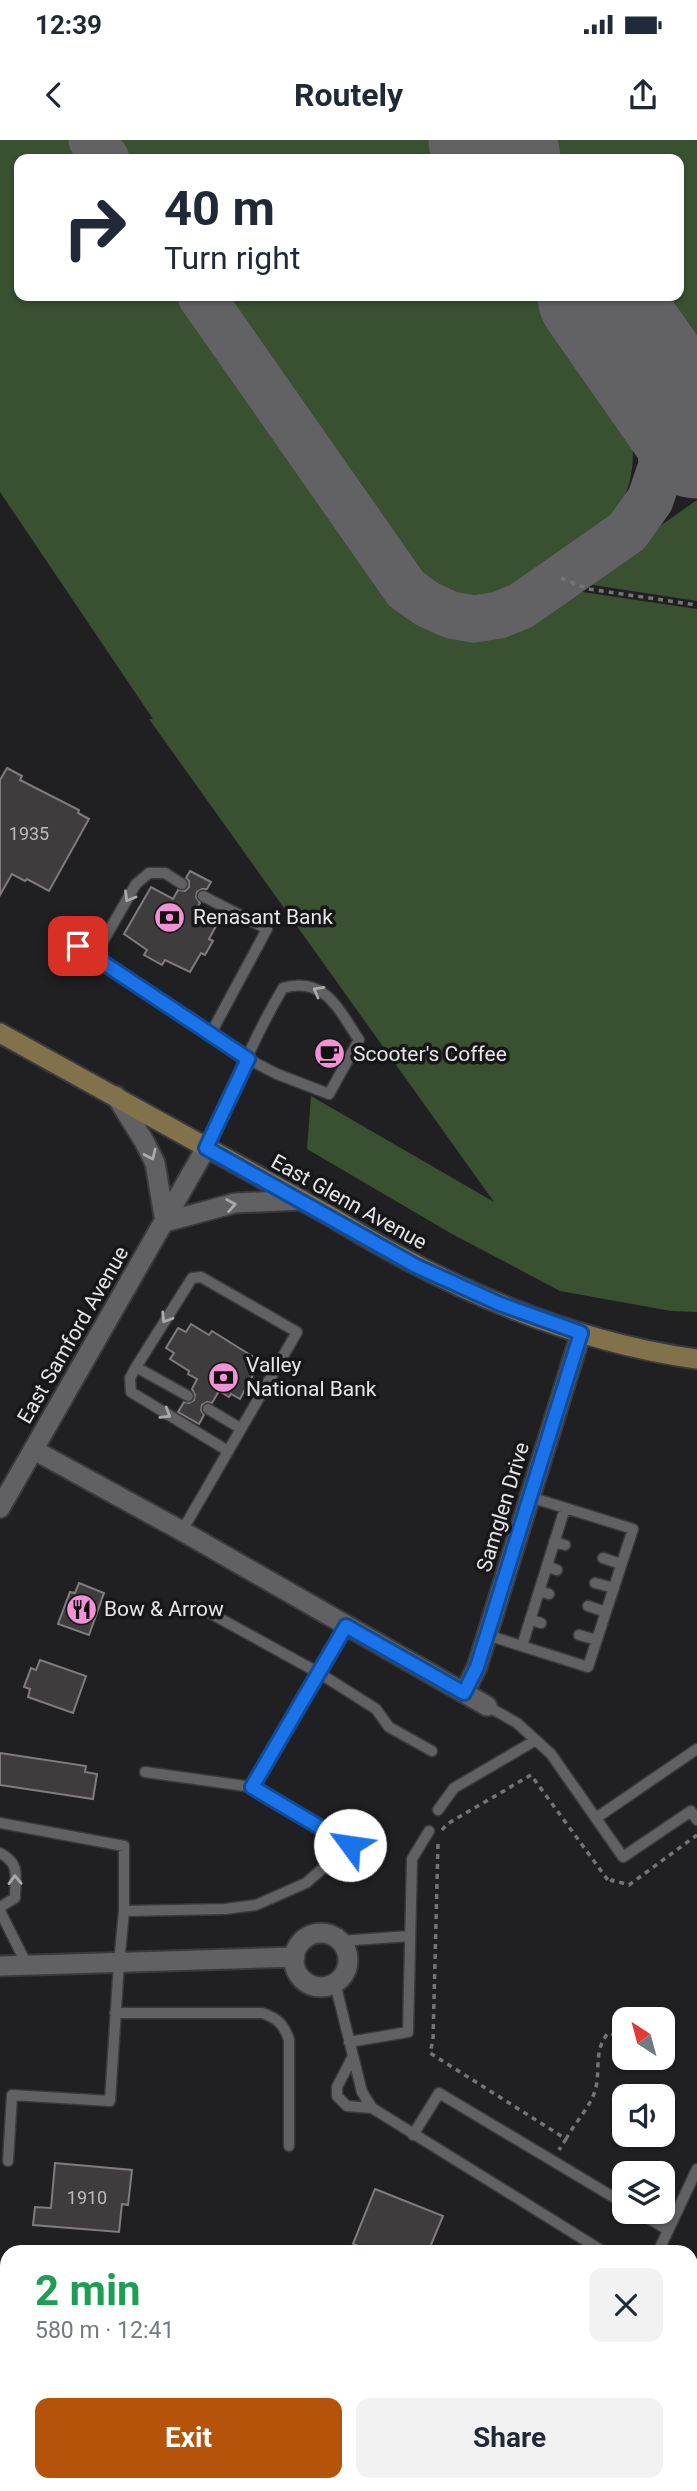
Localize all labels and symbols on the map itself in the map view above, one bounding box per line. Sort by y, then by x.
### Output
house number: 1935 [9,823,49,844]
one-way arrow [124,890,137,902]
bank icon: Renasant Bank [153,900,187,934]
place label: Renasant Bank [193,905,333,929]
pin [48,916,108,976]
one-way arrow [312,986,325,1000]
cafe icon: Scooter's Coffee [313,1037,347,1071]
place label: Scooter's Coffee [353,1042,507,1066]
one-way arrow [143,1148,157,1160]
street label: East Glenn Avenue [267,1149,431,1255]
one-way arrow [225,1198,237,1213]
street label: East Samford Avenue [12,1242,134,1428]
one-way arrow [161,1311,174,1324]
place label: Valley National Bank [246,1353,377,1401]
bank icon: Valley National Bank [206,1360,240,1394]
one-way arrow [158,1406,171,1419]
street label: Samglen Drive [472,1439,534,1575]
restaurant icon: Bow & Arrow [64,1592,98,1626]
place label: Bow & Arrow [104,1597,224,1621]
position arrow [313,1808,387,1882]
one-way arrow [7,1875,23,1885]
north arrow [612,2007,676,2070]
house number: 1910 [67,2187,107,2208]

